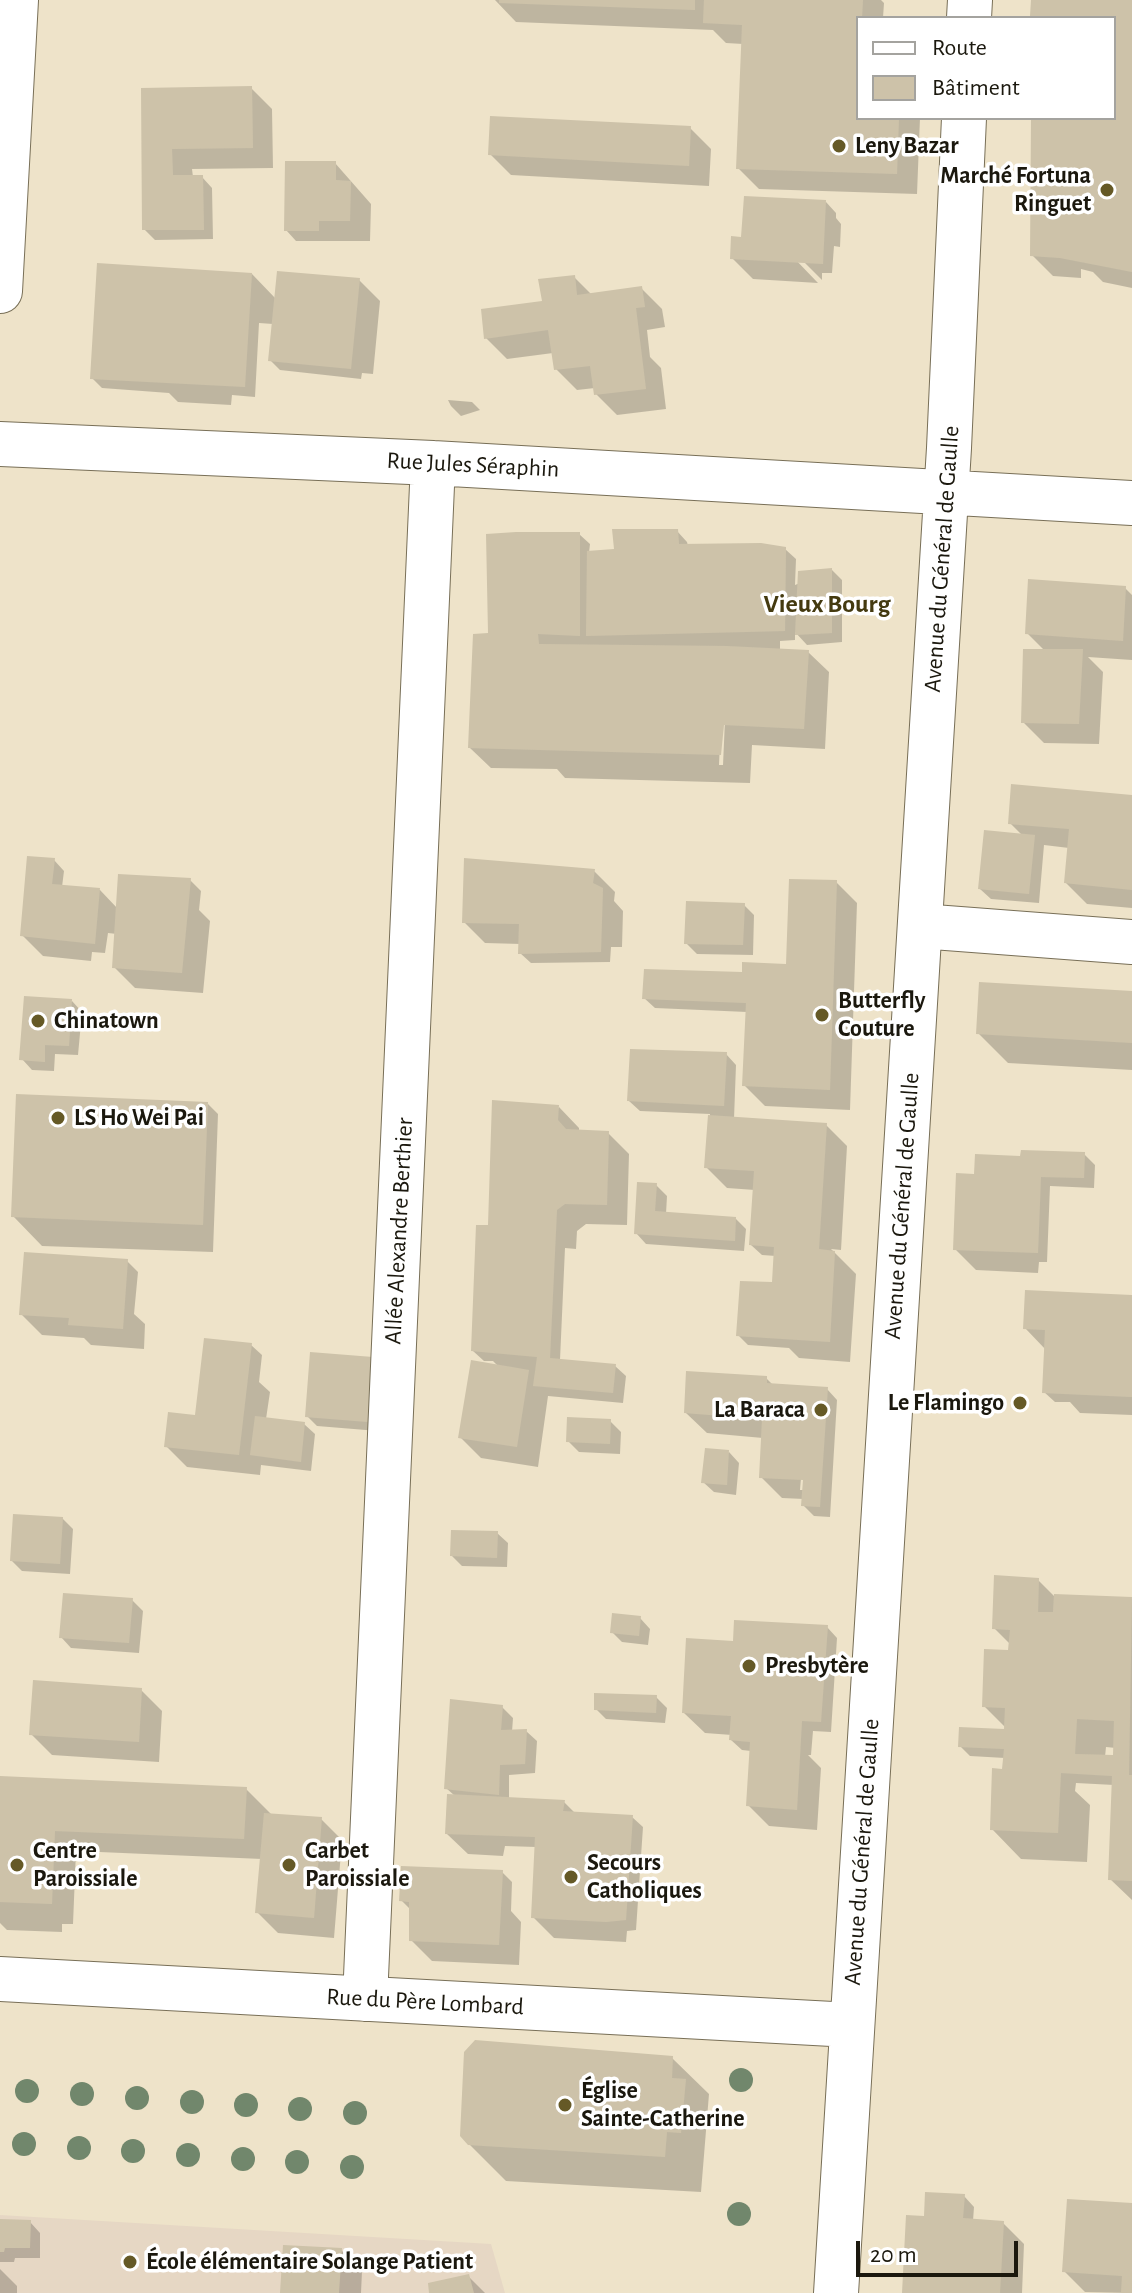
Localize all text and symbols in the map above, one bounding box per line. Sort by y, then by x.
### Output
legend [856,16,1116,120]
text: Route [932,36,987,60]
text: Bâtiment [932,76,1020,100]
place label: Leny Bazar [855,132,959,160]
marker: Leny Bazar [830,137,848,155]
place label: Marché Fortuna Ringuet [940,162,1091,218]
marker: Marché Fortuna Ringuet [1098,181,1116,199]
street label: Avenue du Général de Gaulle [918,425,966,693]
street label: Rue Jules Séraphin [386,446,560,484]
district label: Vieux Bourg [764,588,890,620]
place label: Butterfly Couture [838,987,926,1043]
marker: Butterfly Couture [813,1006,831,1024]
place label: Chinatown [54,1007,159,1035]
marker: Chinatown [29,1012,47,1030]
street label: Avenue du Général de Gaulle [878,1072,926,1340]
place label: LS Ho Wei Pai [74,1104,204,1132]
marker: LS Ho Wei Pai [49,1109,67,1127]
street label: Allée Alexandre Berthier [379,1117,419,1345]
place label: Le Flamingo [888,1389,1004,1417]
marker: Le Flamingo [1011,1394,1029,1412]
place label: La Baraca [714,1396,805,1424]
marker: La Baraca [812,1401,830,1419]
place label: Presbytère [765,1652,869,1680]
marker: Presbytère [740,1657,758,1675]
street label: Avenue du Général de Gaulle [838,1718,886,1986]
place label: Centre Paroissiale [33,1837,137,1893]
place label: Carbet Paroissiale [305,1837,409,1893]
place label: Secours Catholiques [587,1849,702,1905]
marker: Centre Paroissiale [8,1856,26,1874]
marker: Carbet Paroissiale [280,1856,298,1874]
marker: Secours Catholiques [562,1868,580,1886]
street label: Rue du Père Lombard [326,1982,524,2022]
place label: Église Sainte-Catherine [581,2077,744,2133]
marker: Église Sainte-Catherine [556,2096,574,2114]
scale bar [860,2225,1022,2275]
text: 20 m [870,2243,917,2267]
place label: École élémentaire Solange Patient [146,2248,473,2276]
marker: École élémentaire Solange Patient [121,2253,139,2271]

